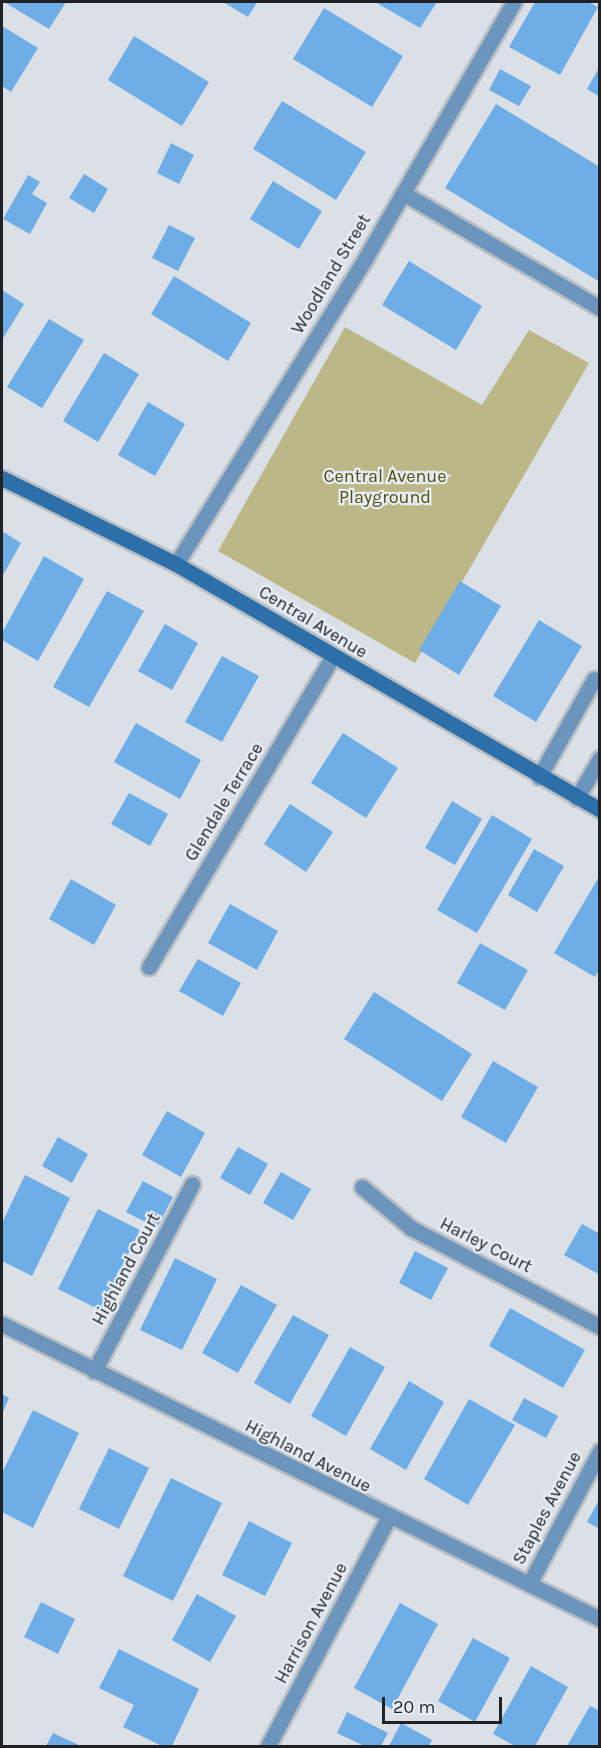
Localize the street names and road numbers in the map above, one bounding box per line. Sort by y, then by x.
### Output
street label: Woodland Street [287,210,375,338]
street label: Central Avenue [255,581,371,663]
street label: Glendale Terrace [180,739,268,865]
street label: Highland Court [87,1209,165,1329]
street label: Harley Court [436,1213,536,1277]
street label: Highland Avenue [241,1415,375,1497]
street label: Staples Avenue [508,1448,586,1568]
street label: Harrison Avenue [270,1559,352,1687]

